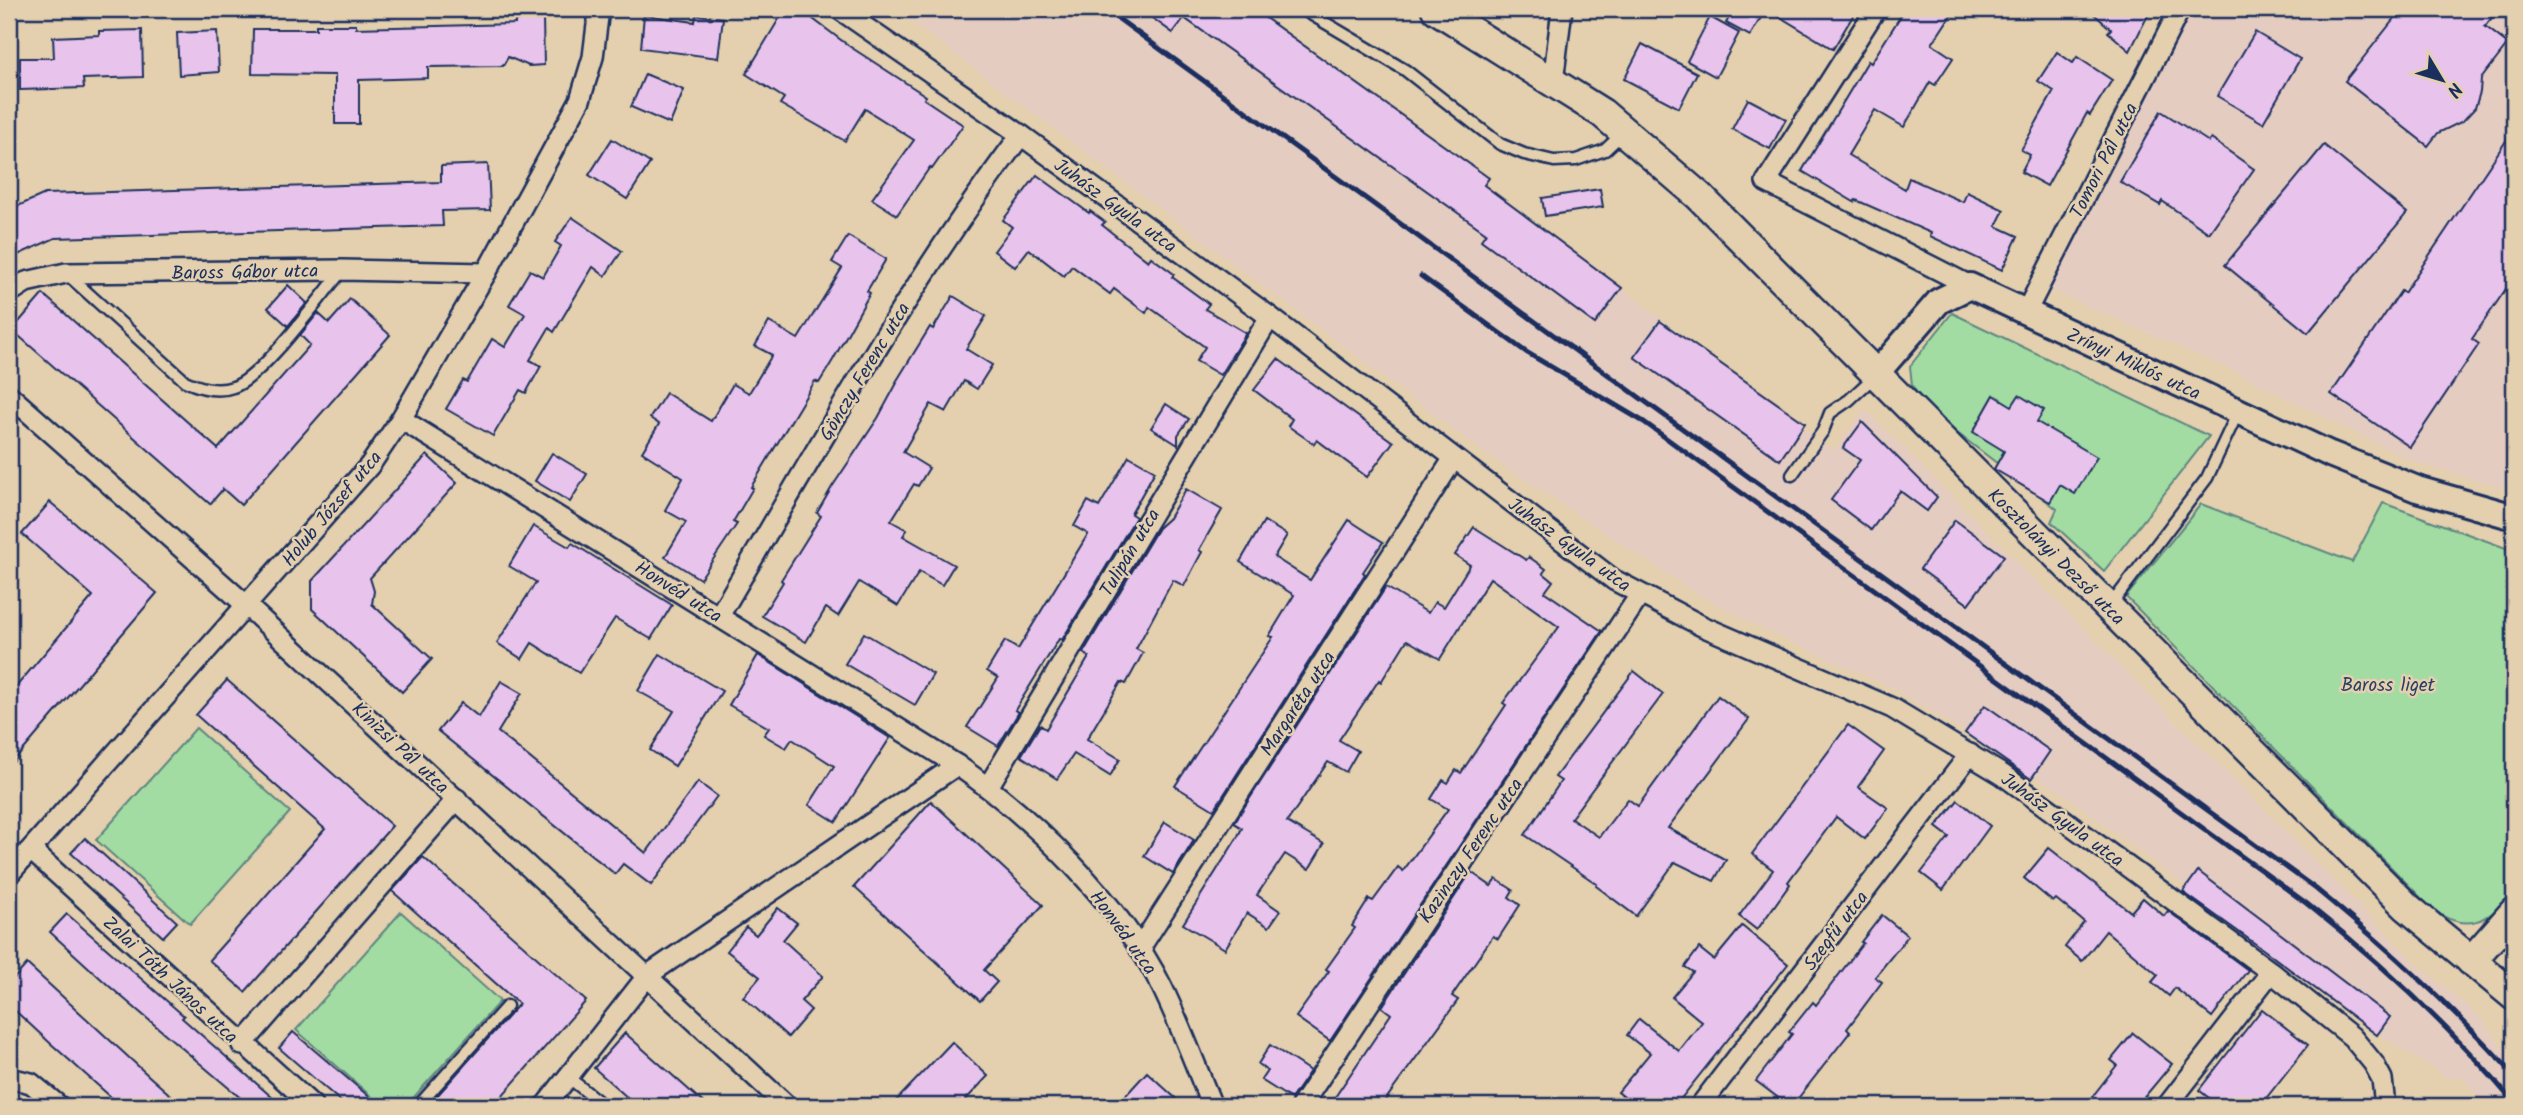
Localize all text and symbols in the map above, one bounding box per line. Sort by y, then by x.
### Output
north arrow [2408,46,2478,116]
text: N [2438,75,2469,103]
street label: Tomori Pál utca [2063,98,2147,224]
street label: Juhász Gyula utca [1047,152,1183,262]
street label: Baross Gábor utca [171,257,319,289]
street label: Gönczy Ferenc utca [812,297,919,447]
street label: Zrínyi Miklós utca [2061,321,2205,409]
street label: Holub József utca [275,445,390,574]
street label: Kosztolányi Dezső utca [1980,482,2131,633]
street label: Juhász Gyula utca [1501,491,1637,601]
street label: Tulipán utca [1093,503,1169,603]
street label: Honvéd utca [628,554,728,632]
street label: Margaréta utca [1253,645,1344,763]
park label: Baross liget [2341,671,2436,701]
street label: Kinizsi Pál utca [344,695,455,802]
street label: Juhász Gyula utca [1994,766,2130,876]
street label: Kazinczy Ferenc utca [1412,772,1532,930]
street label: Honvéd utca [1081,884,1164,982]
street label: Szegfű utca [1796,885,1877,978]
street label: Zalai Tóth János utca [95,909,244,1052]

